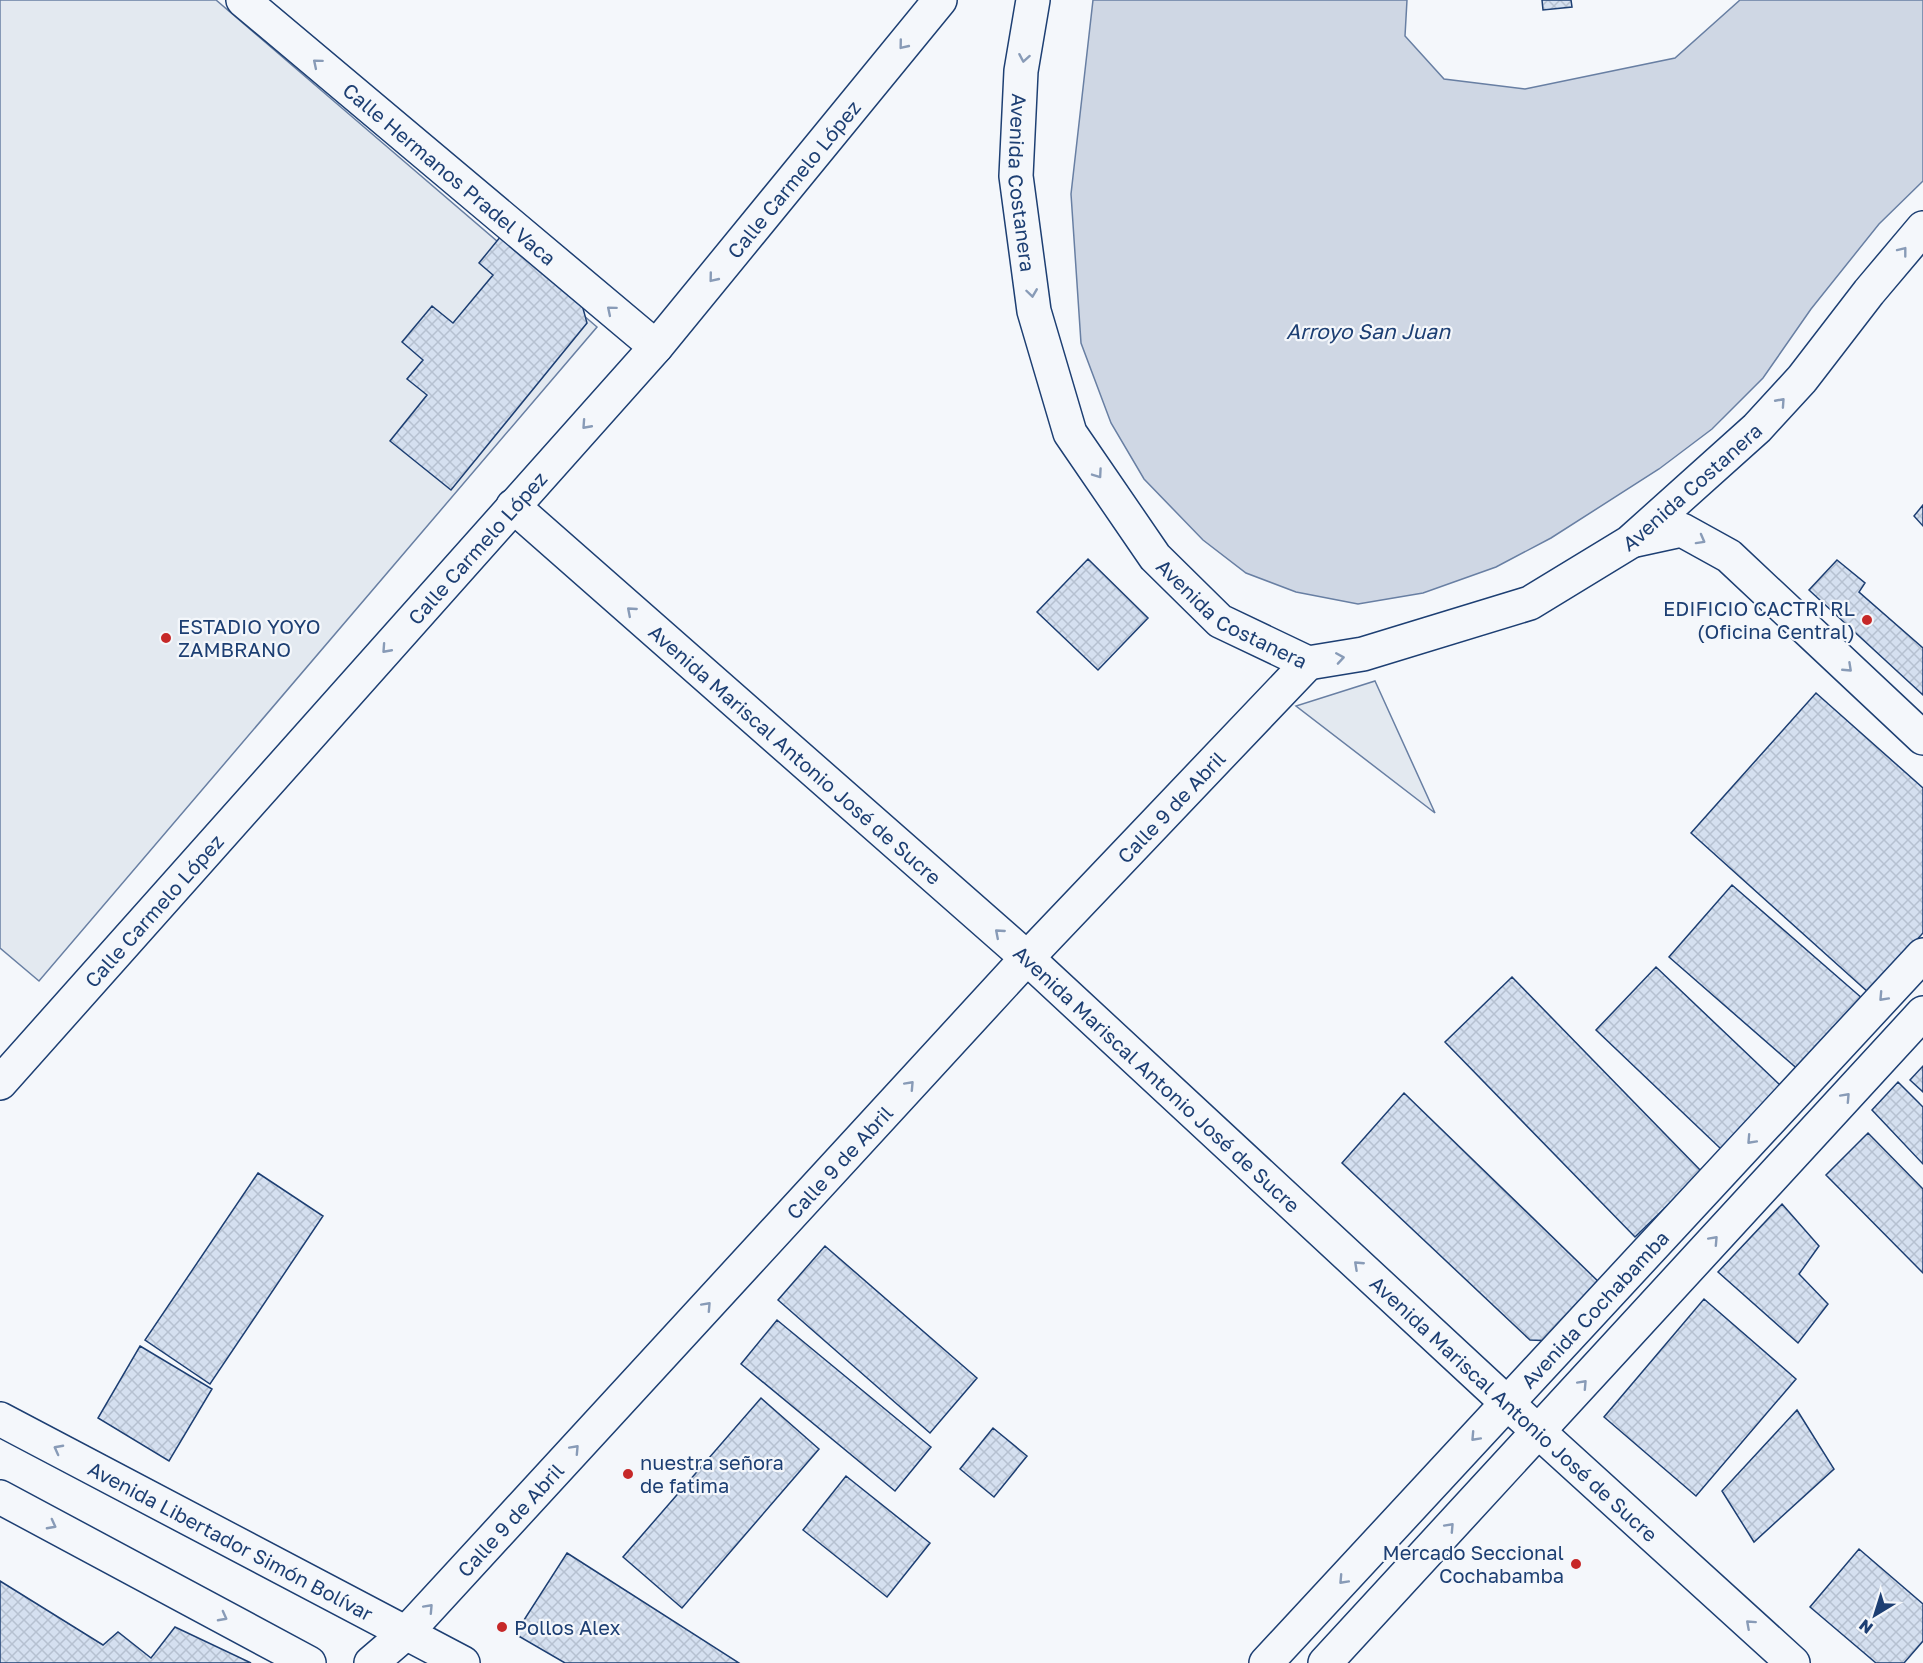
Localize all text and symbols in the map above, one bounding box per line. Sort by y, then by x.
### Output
one-way arrow [899,38,910,49]
one-way arrow [1018,53,1030,62]
one-way arrow [313,59,324,70]
street label: Calle Hermanos Pradel Vaca [338,77,561,270]
street label: Avenida Costanera [1004,93,1041,273]
street label: Calle Carmelo López [722,95,865,263]
one-way arrow [1896,247,1907,258]
one-way arrow [709,271,720,282]
one-way arrow [1025,289,1038,298]
one-way arrow [607,306,618,317]
water label: Arroyo San Juan [1286,318,1451,344]
one-way arrow [1774,399,1785,409]
one-way arrow [582,418,593,429]
street label: Avenida Costanera [1618,418,1766,556]
street label: Calle Carmelo López [403,466,551,629]
one-way arrow [1091,468,1102,479]
one-way arrow [1694,533,1705,544]
street label: Avenida Costanera [1152,554,1311,673]
place label: EDIFICIO CACTRI RL (Oficina Central) [1663,596,1855,643]
one-way arrow [627,607,638,618]
marker: EDIFICIO CACTRI RL (Oficina Central) [1860,613,1874,627]
place label: ESTADIO YOYO ZAMBRANO [178,614,320,661]
street label: Avenida Mariscal Antonio José de Sucre [644,619,946,889]
marker: ESTADIO YOYO ZAMBRANO [159,631,173,645]
one-way arrow [382,642,393,653]
one-way arrow [1334,652,1344,665]
one-way arrow [1842,661,1852,672]
street label: Calle 9 de Abril [1112,746,1230,868]
street label: Calle Carmelo López [79,829,228,992]
one-way arrow [995,929,1006,940]
street label: Avenida Mariscal Antonio José de Sucre [1009,940,1305,1217]
one-way arrow [1879,991,1890,1001]
one-way arrow [903,1081,914,1091]
one-way arrow [1839,1093,1850,1103]
street label: Calle 9 de Abril [781,1100,897,1224]
one-way arrow [1747,1134,1758,1144]
street label: Avenida Cochabamba [1516,1225,1673,1393]
one-way arrow [1707,1237,1718,1248]
one-way arrow [1354,1261,1365,1272]
street label: Avenida Mariscal Antonio José de Sucre [1366,1271,1663,1546]
one-way arrow [700,1302,711,1312]
one-way arrow [1575,1380,1586,1391]
one-way arrow [1471,1431,1482,1441]
one-way arrow [53,1445,64,1457]
one-way arrow [568,1445,579,1456]
place label: nuestra señora de fatima [640,1450,784,1497]
street label: Avenida Libertador Simón Bolívar [84,1456,378,1626]
street label: Calle 9 de Abril [452,1458,568,1581]
marker: nuestra señora de fatima [621,1467,635,1481]
one-way arrow [45,1518,56,1529]
one-way arrow [1443,1524,1454,1535]
place label: Mercado Seccional Cochabamba [1383,1540,1564,1587]
marker: Mercado Seccional Cochabamba [1569,1557,1583,1571]
one-way arrow [1339,1574,1350,1584]
north arrow [1845,1585,1905,1645]
one-way arrow [422,1604,433,1615]
one-way arrow [217,1610,228,1621]
place label: Pollos Alex [514,1615,621,1639]
text: N [1855,1615,1877,1638]
marker: Pollos Alex [495,1620,509,1634]
one-way arrow [1746,1620,1756,1631]

